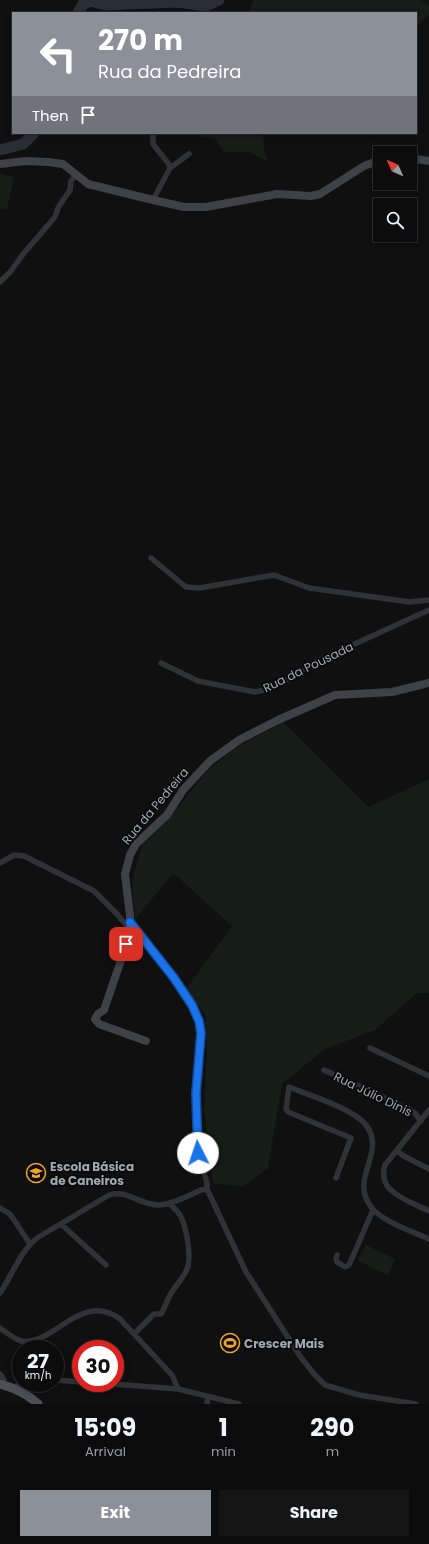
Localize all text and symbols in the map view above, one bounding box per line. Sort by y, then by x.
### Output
text: 270 m [98,21,183,60]
icon: left [32,28,84,80]
text: Rua da Pedreira [98,59,242,84]
icon: arrive [77,104,99,126]
text: Then [32,105,69,126]
north arrow [373,146,417,190]
map controls [373,146,417,242]
button: search [373,198,417,242]
street label: Rua da Pousada [260,638,356,696]
street label: Rua da Pedreira [118,764,192,848]
pin [109,927,143,961]
icon: arrive [115,933,137,955]
street label: Rua Júlio Dinis [331,1068,415,1120]
position arrow [177,1132,219,1174]
place label: Escola Básica de Caneiros [50,1158,134,1189]
school or university icon: Escola Básica de Caneiros [25,1162,47,1184]
sports icon: Crescer Mais [219,1332,241,1354]
place label: Crescer Mais [244,1335,324,1352]
speed limit sign: 30 [72,1340,124,1392]
text: 27 [27,1347,49,1375]
text: km/h [25,1368,51,1383]
text: 15:09 [75,1411,136,1444]
text: 1 [219,1411,228,1444]
text: 290 [310,1411,354,1444]
text: Arrival [85,1442,126,1461]
text: min [211,1442,236,1461]
text: m [326,1442,339,1461]
button: Exit [20,1490,211,1536]
button: Share [219,1490,409,1536]

